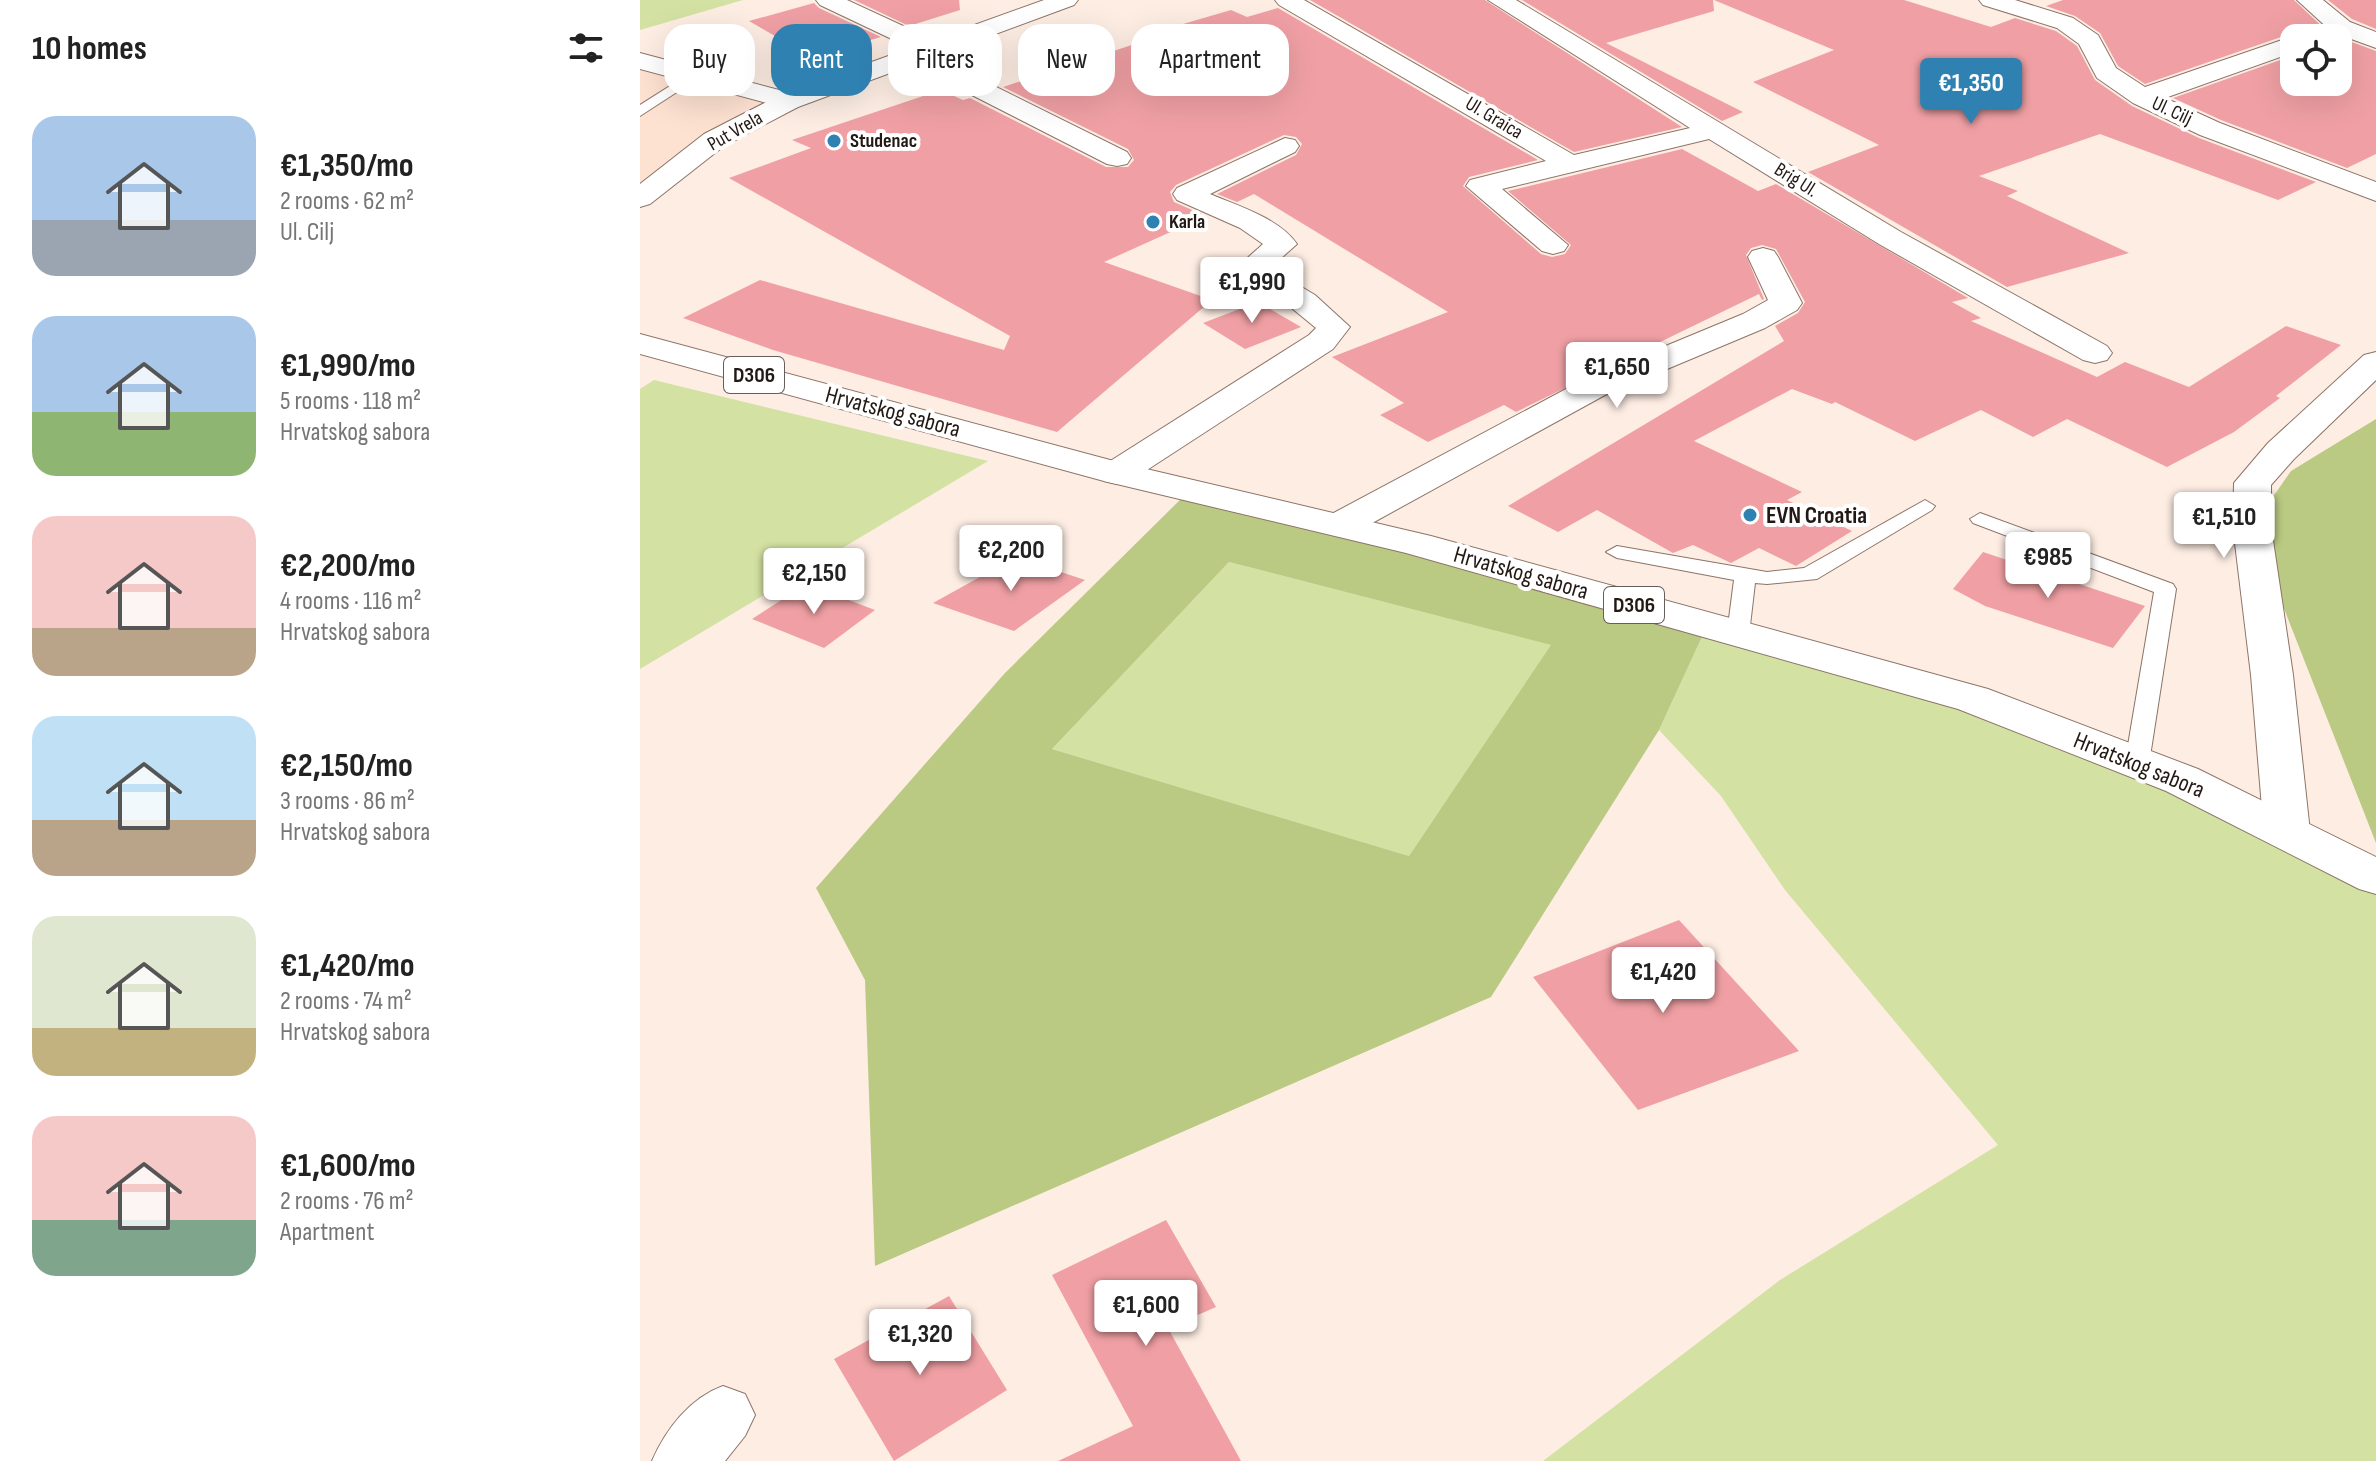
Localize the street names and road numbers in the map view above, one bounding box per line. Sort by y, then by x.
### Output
street label: Ul. Cilj [2148,91,2196,131]
street label: Ul. Graica [1461,92,1527,144]
street label: Put Vrela [703,106,767,156]
street label: Brig Ul. [1770,157,1822,203]
road number: D306 [724,357,784,393]
street label: Hrvatskog sabora [822,380,964,444]
street label: Hrvatskog sabora [1450,540,1592,606]
road number: D306 [1604,587,1664,623]
street label: Hrvatskog sabora [2069,726,2209,804]

